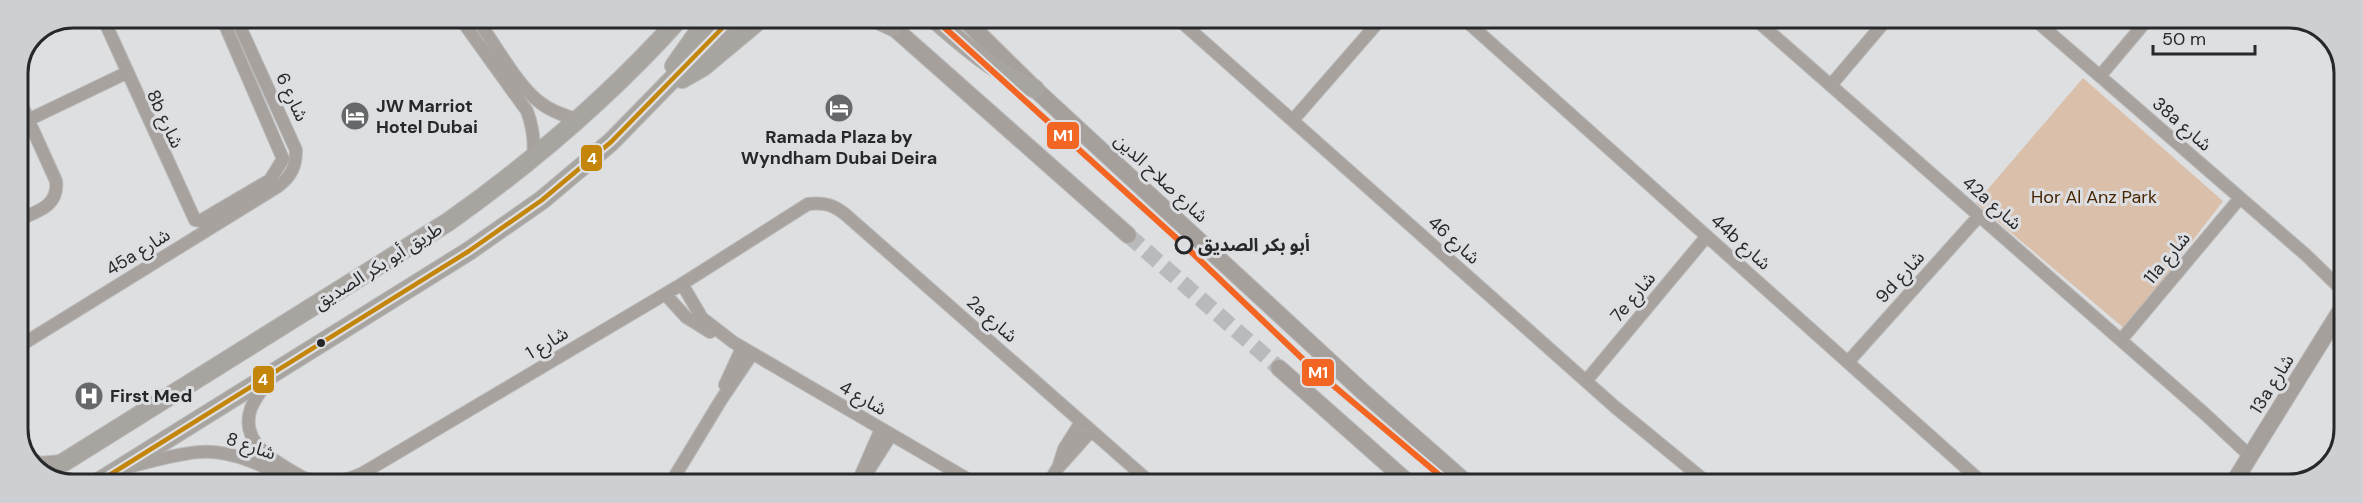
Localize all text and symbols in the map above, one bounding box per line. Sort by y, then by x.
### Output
scale bar [2153,18,2255,56]
text: 50 m [2162,27,2206,51]
street label: شارع 6 [268,69,314,126]
street label: 8b شارع [139,86,189,153]
hotel icon: Ramada Plaza by Wyndham Dubai Deira [823,92,855,124]
street label: 38a شارع [2146,92,2217,158]
place label: JW Marriot Hotel Dubai [376,94,478,139]
hotel icon: JW Marriot Hotel Dubai [339,100,371,132]
line badge: M1 [1046,121,1080,150]
place label: Ramada Plaza by Wyndham Dubai Deira [741,125,937,170]
text: M1 [1053,125,1073,146]
street label: شارع صلاح الدين [1107,128,1213,229]
line badge: 4 [580,144,603,172]
text: 4 [587,148,597,169]
street label: 42a شارع [1956,171,2027,237]
park label: Hor Al Anz Park [2031,185,2157,209]
street label: 44b شارع [1705,209,1776,277]
street label: شارع 46 [1422,210,1485,271]
street label: طريق أبو بكر الصديق [309,217,447,315]
street label: 45a شارع [101,223,176,283]
street label: 11a شارع [2138,227,2197,290]
place label: أبو بكر الصديق [1198,232,1310,257]
marker: أبو بكر الصديق [1175,236,1193,254]
street label: 9d شارع [1870,246,1931,310]
street label: 7e شارع [1605,267,1663,328]
street label: 2a شارع [960,290,1023,349]
street label: شارع 1 [521,321,574,367]
unlabelled marker [315,337,327,349]
street label: 13a شارع [2244,350,2301,419]
line badge: M1 [1301,358,1335,387]
text: M1 [1308,362,1328,383]
line badge: 4 [252,365,275,394]
text: 4 [258,369,268,390]
street label: شارع 4 [834,375,891,423]
hospital icon: First Med [73,380,105,412]
place label: First Med [110,384,192,408]
street label: شارع 8 [222,426,279,468]

